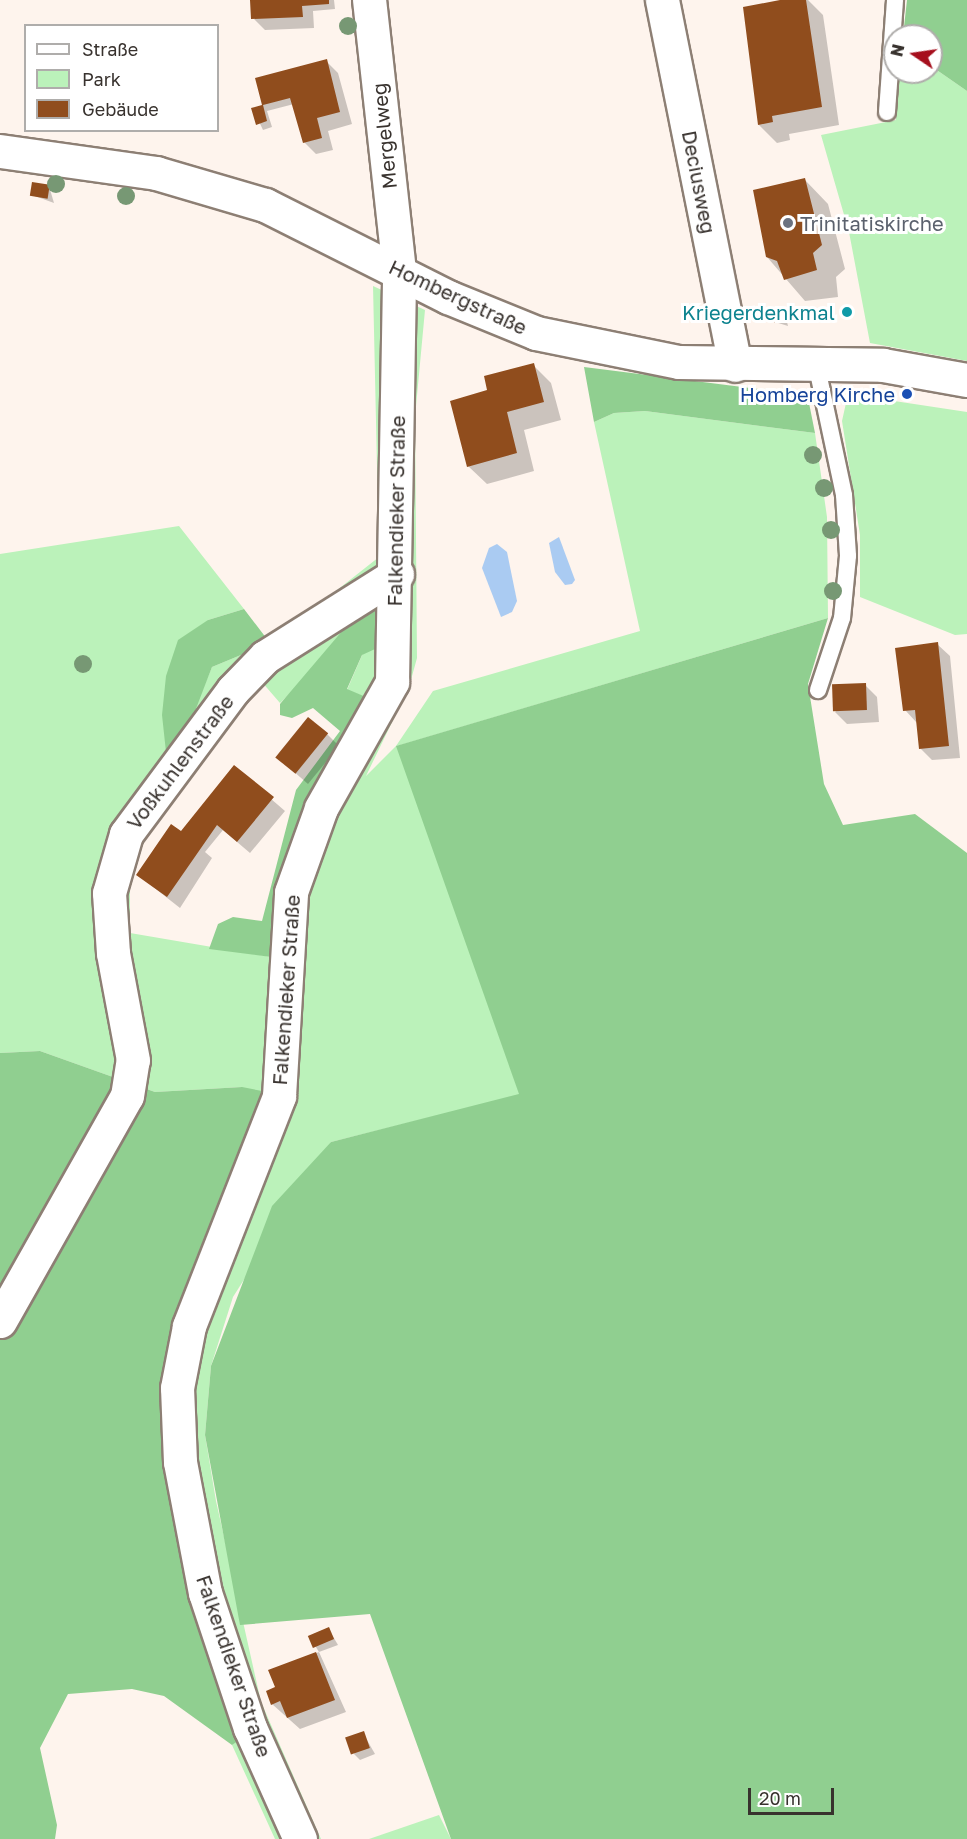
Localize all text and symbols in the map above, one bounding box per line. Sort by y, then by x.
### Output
legend [24,24,219,132]
north arrow [883,24,943,84]
text: Straße [82,38,138,60]
text: N [886,42,909,59]
text: Park [82,68,121,90]
street label: Mergelweg [367,82,401,190]
text: Gebäude [82,98,159,120]
street label: Deciusweg [677,128,721,236]
place label: Trinitatiskirche [800,211,944,235]
marker: Trinitatiskirche [781,216,795,230]
street label: Hombergstraße [385,255,531,339]
place label: Kriegerdenkmal [682,300,835,324]
marker: Kriegerdenkmal [840,305,854,319]
place label: Homberg Kirche [740,382,895,406]
marker: Homberg Kirche [900,387,914,401]
street label: Falkendieker Straße [382,415,410,607]
street label: Voßkuhlenstraße [122,690,238,834]
street label: Falkendieker Straße [267,894,305,1086]
street label: Falkendieker Straße [192,1572,276,1760]
scale bar [751,1776,836,1814]
text: 20 m [759,1787,801,1809]

